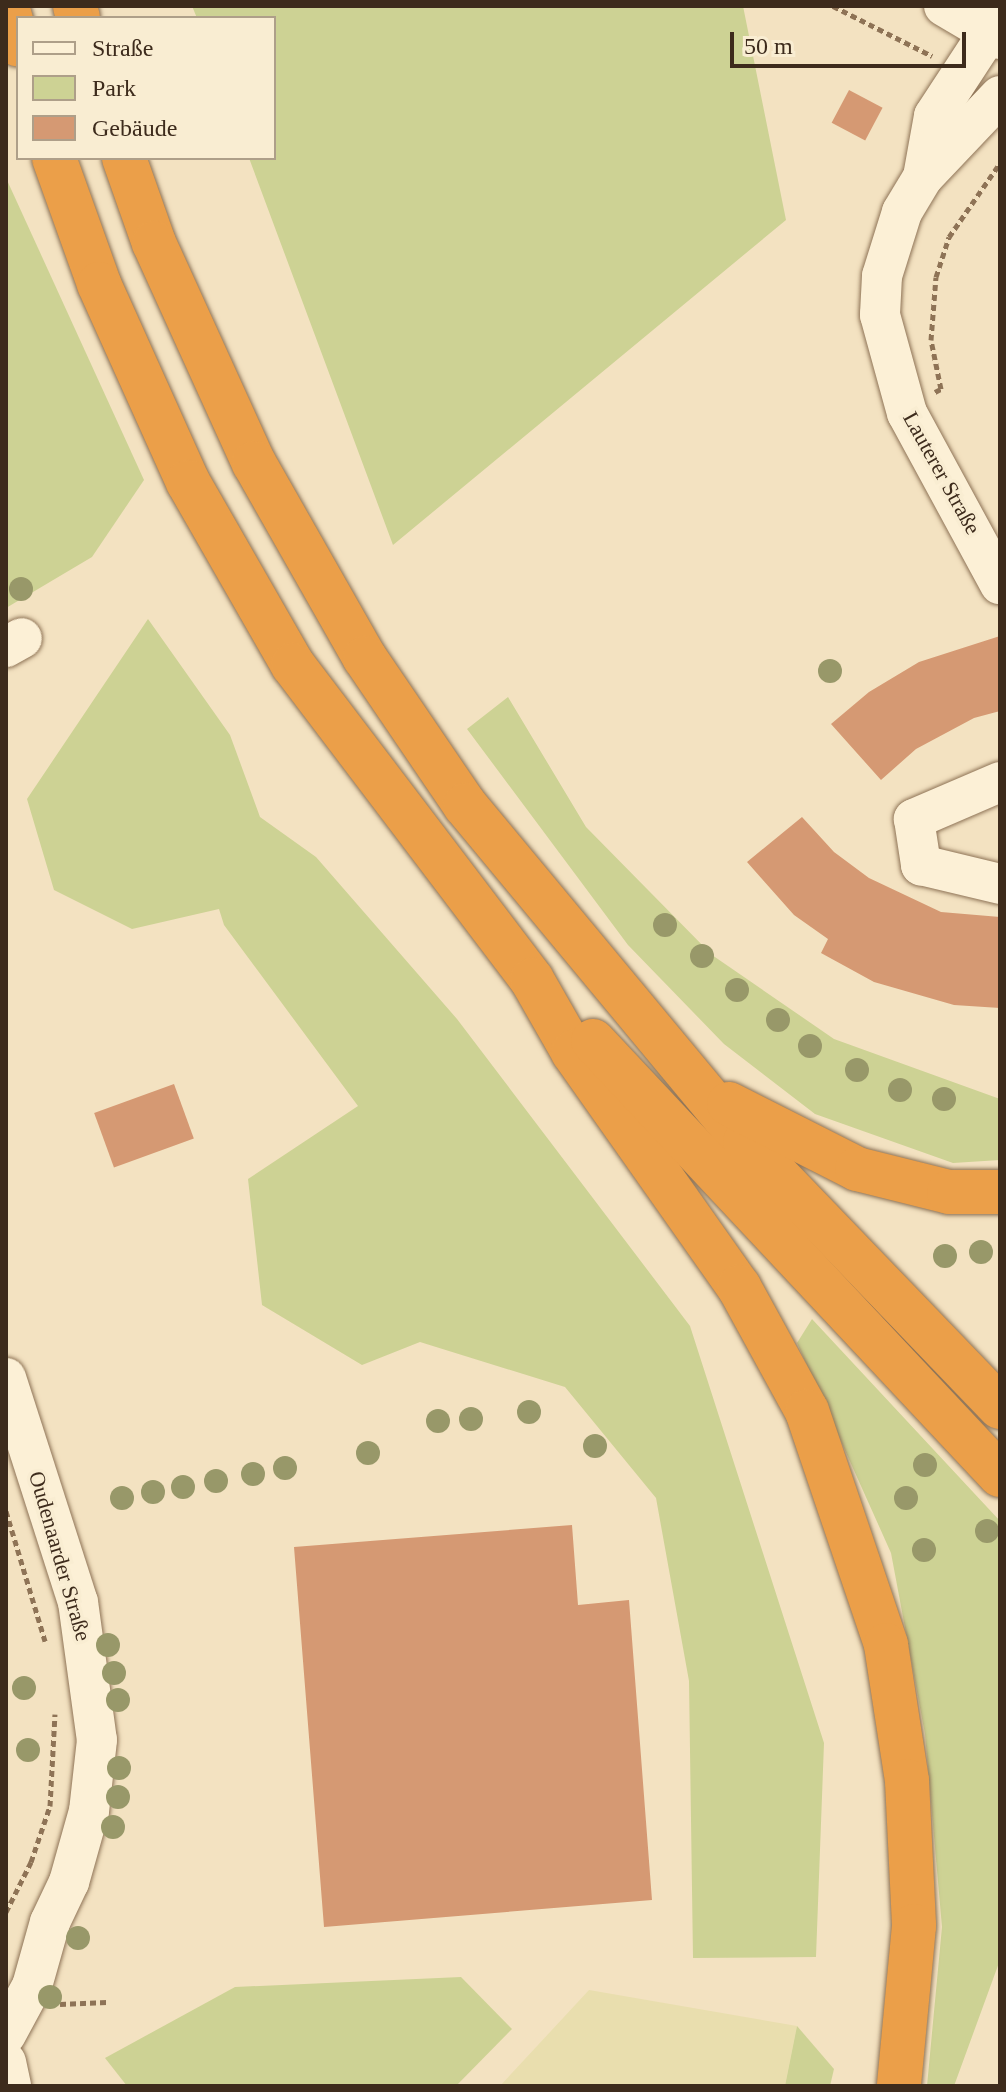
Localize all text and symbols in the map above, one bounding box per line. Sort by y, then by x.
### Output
legend [16,16,276,160]
scale bar [734,16,970,66]
text: 50 m [744,33,793,59]
text: Straße [92,35,153,61]
text: Park [92,75,136,101]
text: Gebäude [92,115,177,141]
street label: Lauterer Straße [897,407,987,539]
street label: Oudenaarder Straße [23,1468,97,1644]

